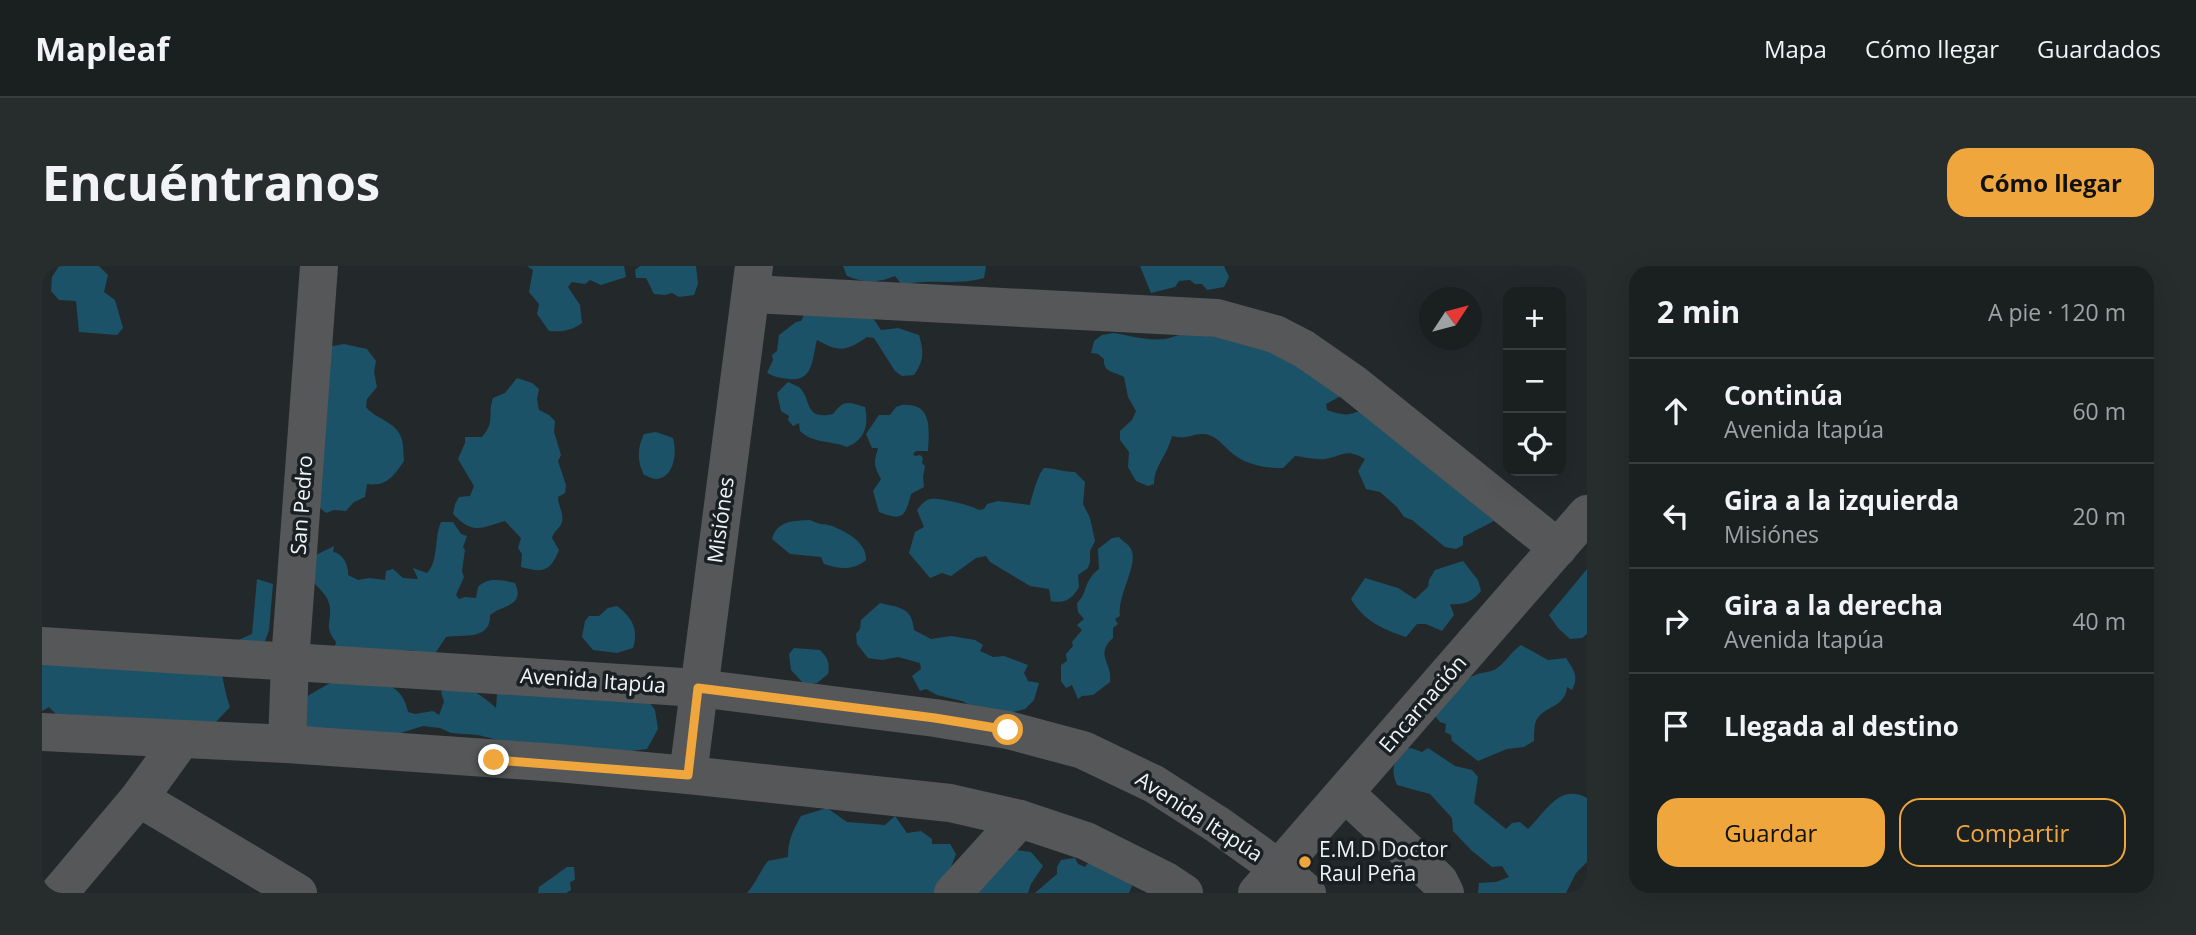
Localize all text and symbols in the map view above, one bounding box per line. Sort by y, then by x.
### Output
text: Mapleaf [35,26,169,71]
text: Mapa [1764,32,1827,65]
text: Cómo llegar [1865,32,1999,65]
text: Guardados [2037,32,2161,65]
button: Cómo llegar [1947,148,2154,217]
text: Encuéntranos [42,149,380,215]
north arrow [1419,287,1482,350]
map controls [1503,287,1566,476]
button: + [1503,287,1566,350]
text: 2 min [1657,291,1740,332]
text: A pie · 120 m [1988,296,2126,328]
button: − [1503,350,1566,413]
text: Continúa [1724,377,1843,413]
icon: ahead [1657,392,1695,430]
text: 60 m [2072,395,2126,427]
button: locate [1503,413,1566,476]
text: Avenida Itapúa [1724,413,1884,445]
street label: San Pedro [284,454,318,556]
street label: Misiónes [700,475,740,565]
text: Gira a la izquierda [1724,482,1959,518]
icon: left [1657,497,1695,535]
text: 20 m [2072,500,2126,532]
text: Misiónes [1724,518,1819,550]
text: Gira a la derecha [1724,587,1943,623]
icon: right [1657,602,1695,640]
text: 40 m [2072,605,2126,637]
text: Avenida Itapúa [1724,623,1884,655]
street label: Encarnación [1372,649,1472,758]
street label: Avenida Itapúa [519,661,667,699]
icon: arrive [1657,707,1695,745]
text: Llegada al destino [1724,708,1959,744]
route start [992,714,1023,745]
route end [478,744,509,775]
street label: Avenida Itapúa [1131,765,1268,868]
button: Guardar [1657,798,1885,867]
button: Compartir [1899,798,2126,867]
place label: E.M.D Doctor Raul Peña [1319,835,1448,887]
marker: E.M.D Doctor Raul Peña [1297,854,1313,870]

